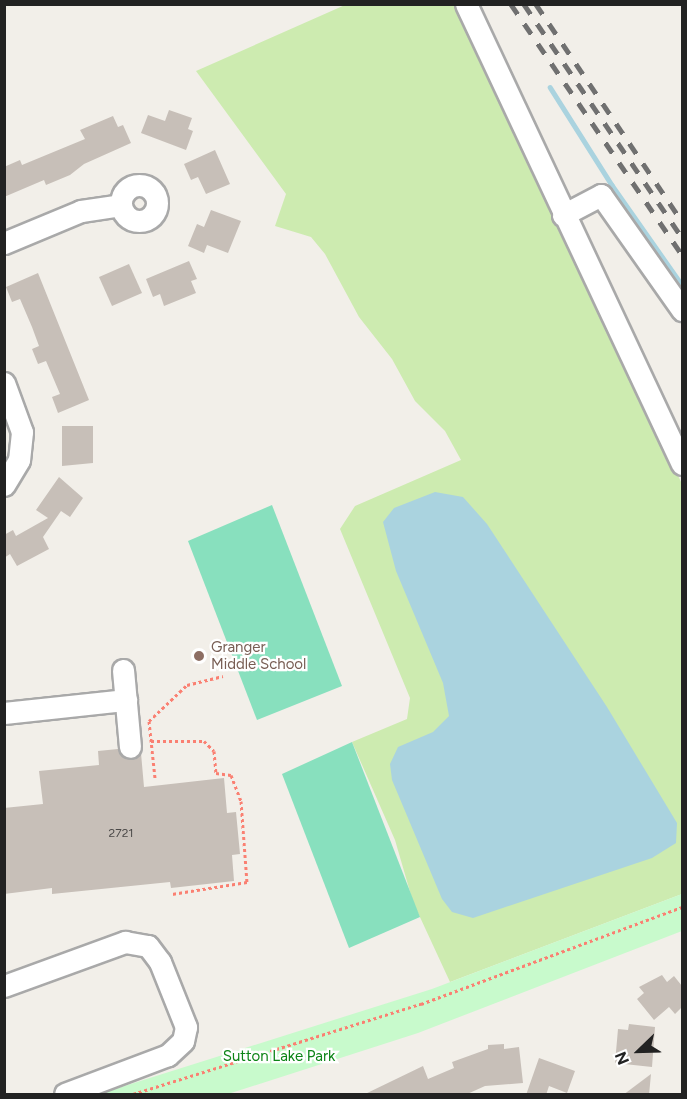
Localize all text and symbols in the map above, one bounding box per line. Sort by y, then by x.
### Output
place label: Granger Middle School [211,638,306,673]
marker: Granger Middle School [192,649,206,663]
house number: 2721 [109,827,133,841]
north arrow [609,1021,669,1081]
park label: Sutton Lake Park [223,1048,335,1066]
text: N [611,1049,633,1068]

